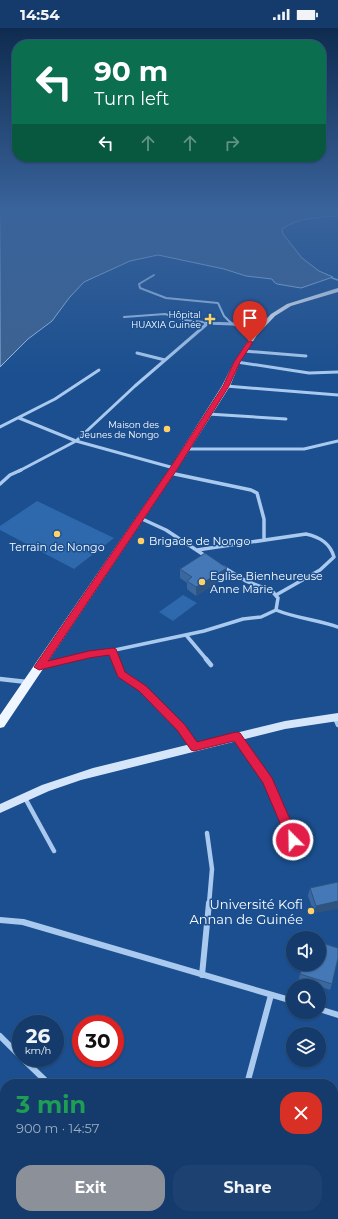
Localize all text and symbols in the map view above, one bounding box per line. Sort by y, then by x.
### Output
text: 14:54 [20,5,60,24]
text: 90 m [94,54,168,88]
icon: left [28,56,80,108]
text: Turn left [94,88,169,110]
icon: left [95,132,117,154]
icon: ahead [137,132,159,154]
icon: ahead [179,132,201,154]
icon: right [221,132,243,154]
pin [233,301,267,342]
icon: arrive [239,307,261,329]
place label: Hôpital HUAXIA Guinée [131,309,202,330]
marker: Hôpital HUAXIA Guinée [204,313,216,325]
place label: Maison des Jeunes de Nongo [79,419,160,440]
marker: Maison des Jeunes de Nongo [162,424,172,434]
marker: Terrain de Nongo [52,529,62,539]
place label: Brigade de Nongo [149,534,250,548]
marker: Brigade de Nongo [136,536,146,546]
place label: Terrain de Nongo [9,540,105,554]
place label: Eglise Bienheureuse Anne Marie [210,569,323,596]
marker: Eglise Bienheureuse Anne Marie [197,577,207,587]
position arrow [272,819,314,861]
place label: Université Kofi Annan de Guinée [189,896,303,927]
marker: Université Kofi Annan de Guinée [306,906,316,916]
map controls [286,931,326,1067]
button: sound [286,931,326,971]
button: search [286,979,326,1019]
speed limit sign: 30 [72,1015,124,1067]
text: 26 [26,1024,50,1048]
button: layers [286,1027,326,1067]
text: km/h [25,1044,51,1057]
text: 3 min [16,1090,86,1119]
button: close [280,1092,322,1134]
text: 900 m · 14:57 [16,1120,99,1136]
button: Exit [16,1165,165,1211]
button: Share [173,1165,322,1211]

